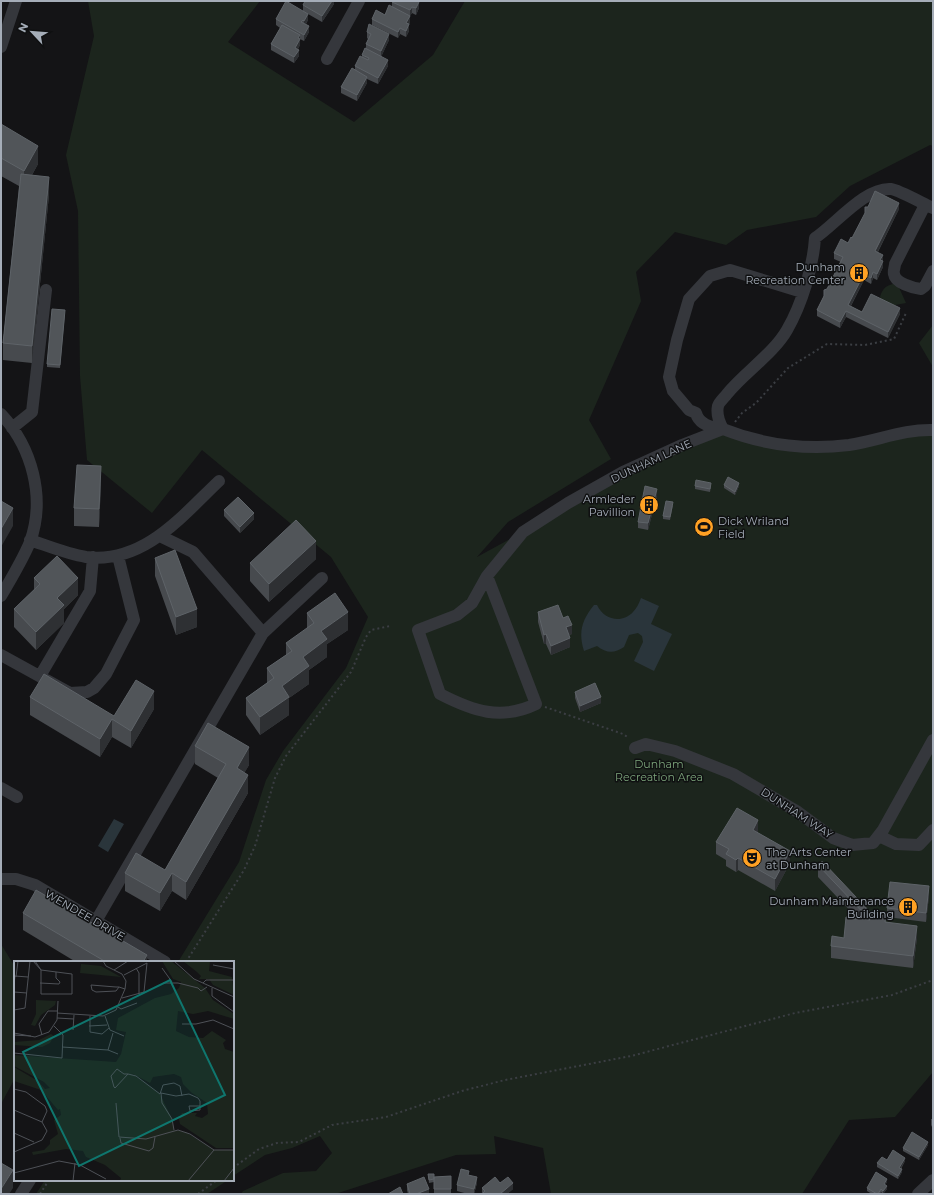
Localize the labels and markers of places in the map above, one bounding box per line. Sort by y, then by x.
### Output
place label: Dunham Recreation Center [745,260,845,287]
building icon: Dunham Recreation Center [848,262,870,284]
place label: Armleder Pavillion [583,492,635,519]
building icon: Armleder Pavillion [638,494,660,516]
place label: Dick Wriland Field [718,514,789,541]
sports icon: Dick Wriland Field [693,516,715,538]
place label: The Arts Center at Dunham [766,845,851,872]
theatre icon: The Arts Center at Dunham [741,847,763,869]
place label: Dunham Maintenance Building [769,894,894,921]
building icon: Dunham Maintenance Building [897,896,919,918]

